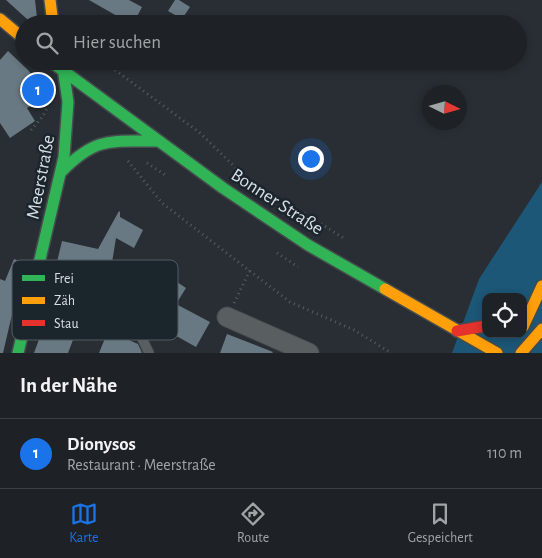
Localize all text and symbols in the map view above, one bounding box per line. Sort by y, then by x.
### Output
search box [15,15,527,70]
icon: search [33,29,61,57]
text: Hier suchen [73,33,161,52]
pin: 1 [22,71,54,109]
north arrow [422,85,467,130]
street label: Meerstraße [24,133,58,221]
your location [298,146,324,172]
street label: Bonner Straße [228,165,326,239]
legend [12,260,178,340]
text: Frei [54,272,74,286]
map controls [482,293,527,338]
button: locate [482,293,527,338]
text: Zäh [54,294,75,308]
text: Stau [54,317,79,331]
text: In der Nähe [20,375,117,396]
text: Dionysos [67,435,136,454]
text: 1 [33,445,39,461]
text: 110 m [487,445,522,461]
text: Restaurant · Meerstraße [67,457,216,473]
tab: Karte [69,500,98,547]
tab: Route [237,500,269,547]
tab: Gespeichert [408,500,473,547]

